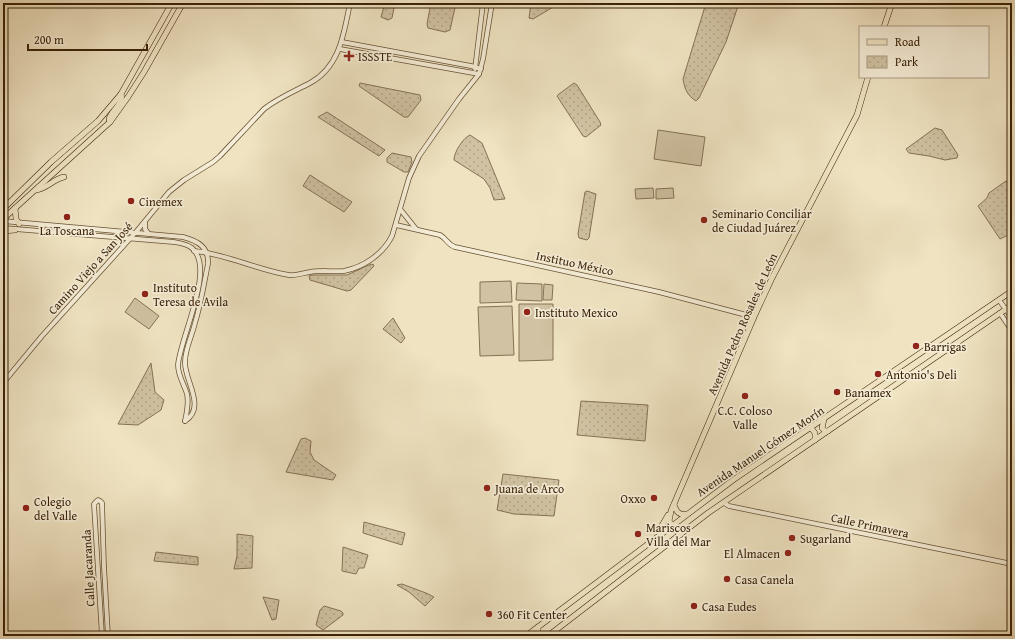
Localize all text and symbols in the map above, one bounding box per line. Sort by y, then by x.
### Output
scale bar [28,26,147,52]
legend [859,26,989,78]
text: 200 m [34,31,64,48]
text: Road [895,33,921,50]
place label: ISSSTE [358,48,392,65]
marker: ISSSTE [343,50,355,62]
text: Park [895,53,919,70]
place label: Cinemex [139,193,184,210]
marker: Cinemex [126,196,136,206]
place label: Seminario Conciliar de Ciudad Juárez [712,205,812,236]
marker: La Toscana [62,212,72,222]
marker: Seminario Conciliar de Ciudad Juárez [699,215,709,225]
street label: Camino Viejo a San José [44,218,136,318]
place label: La Toscana [40,222,95,239]
street label: Instituo México [535,247,615,279]
street label: Avenida Pedro Rosales de León [703,250,781,398]
place label: Instituto Teresa de Avila [153,279,228,310]
marker: Instituto Teresa de Avila [140,289,150,299]
place label: Instituto Mexico [535,304,618,321]
marker: Instituto Mexico [522,307,532,317]
place label: Barrigas [924,338,966,355]
marker: Barrigas [911,341,921,351]
place label: Antonio's Deli [886,366,957,383]
marker: Antonio's Deli [873,369,883,379]
place label: Banamex [845,384,892,401]
marker: Banamex [832,387,842,397]
marker: C.C. Coloso Valle [740,391,750,401]
street label: Avenida Manuel Gómez Morín [693,402,827,500]
place label: C.C. Coloso Valle [718,402,772,433]
place label: Juana de Arco [493,480,564,497]
marker: Juana de Arco [482,483,492,493]
place label: Oxxo [621,490,646,507]
place label: Colegio del Valle [34,493,78,524]
marker: Oxxo [649,493,659,503]
marker: Colegio del Valle [21,503,31,513]
street label: Calle Primavera [830,508,911,542]
place label: Mariscos Villa del Mar [646,519,711,550]
street label: Calle Jacaranda [77,529,99,607]
marker: Mariscos Villa del Mar [633,529,643,539]
place label: Sugarland [800,530,852,547]
marker: Sugarland [787,533,797,543]
place label: El Almacen [724,545,780,562]
marker: El Almacen [783,548,793,558]
place label: Casa Canela [735,571,794,588]
marker: Casa Canela [722,574,732,584]
place label: Casa Eudes [702,598,757,615]
marker: Casa Eudes [689,601,699,611]
place label: 360 Fit Center [497,606,567,623]
marker: 360 Fit Center [484,609,494,619]

